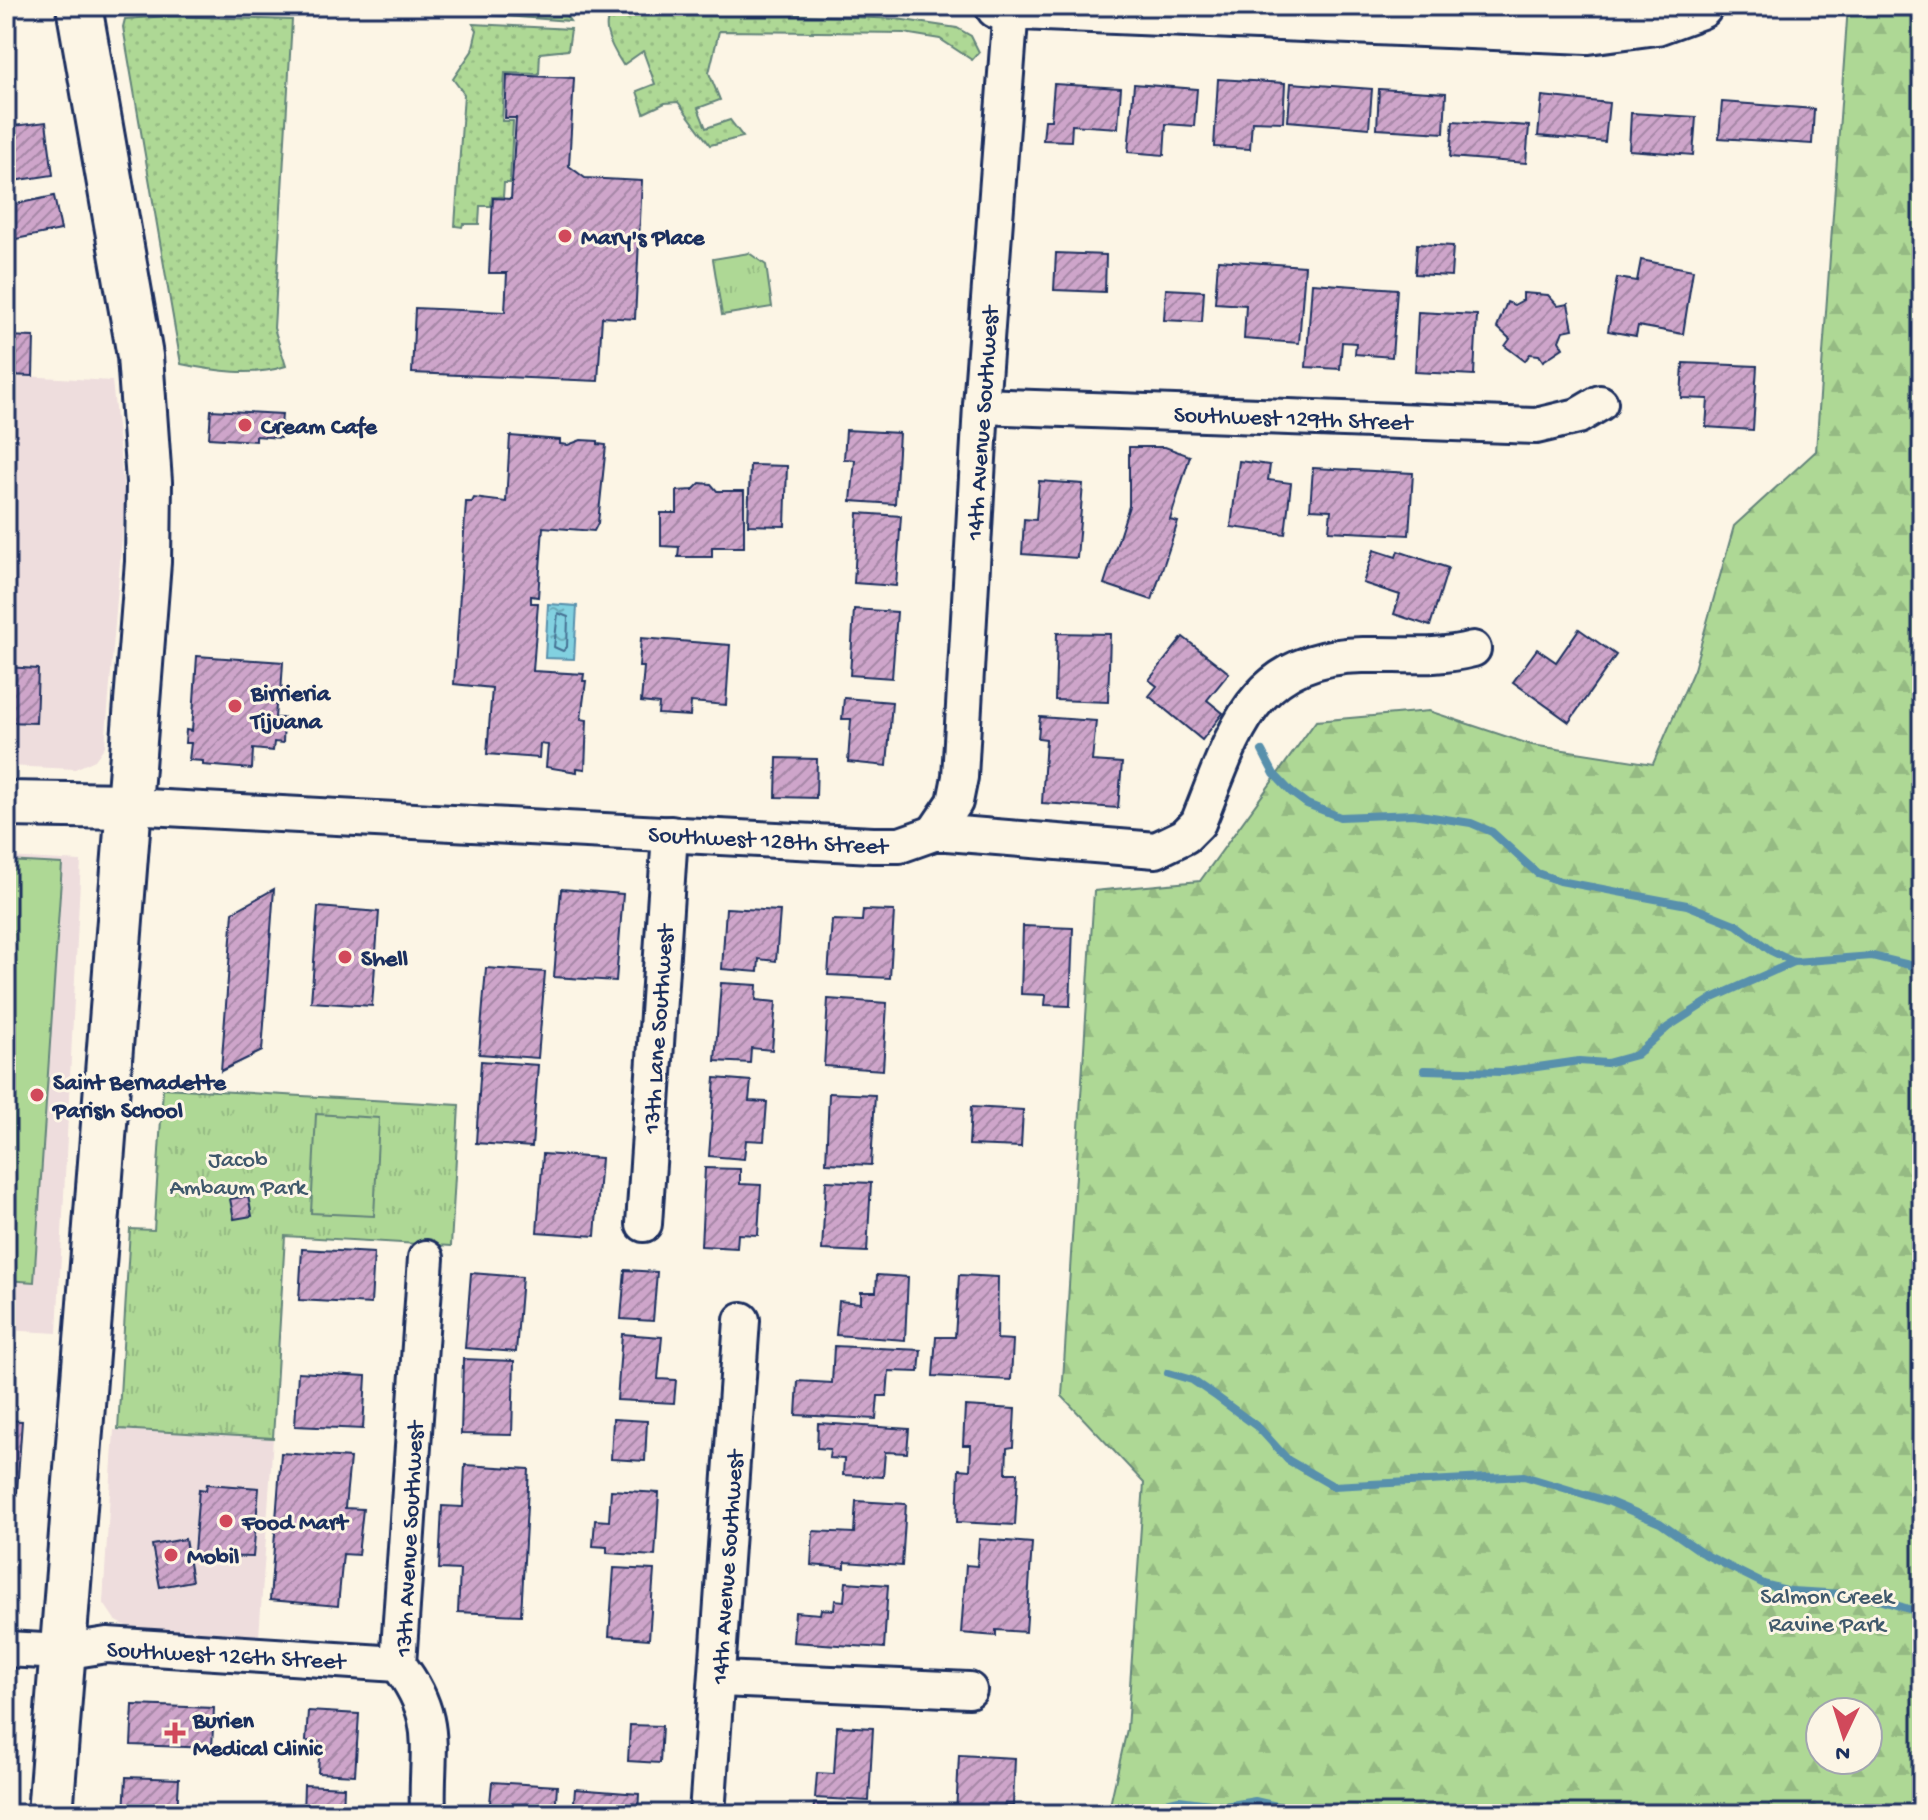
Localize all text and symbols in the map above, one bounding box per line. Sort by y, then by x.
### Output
place label: Mary's Place [581,225,706,254]
marker: Mary's Place [556,227,574,245]
street label: 14th Avenue Southwest [962,303,1007,542]
street label: Southwest 129th Street [1173,402,1415,439]
place label: Cream Cafe [261,414,379,443]
marker: Cream Cafe [236,416,254,434]
place label: Birrieria Tijuana [249,681,332,738]
marker: Birrieria Tijuana [226,697,244,715]
street label: Southwest 128th Street [647,822,891,863]
street label: 13th Lane Southwest [639,922,682,1136]
place label: Shell [361,946,408,975]
marker: Shell [336,948,354,966]
place label: Saint Bernadette Parish School [51,1070,227,1127]
marker: Saint Bernadette Parish School [28,1086,46,1104]
park label: Jacob Ambaum Park [170,1147,309,1204]
street label: 13th Avenue Southwest [391,1419,432,1659]
street label: 14th Avenue Southwest [707,1447,752,1686]
place label: Food Mart [241,1510,349,1539]
marker: Food Mart [217,1512,235,1530]
place label: Mobil [187,1544,239,1573]
marker: Mobil [162,1546,180,1564]
park label: Salmon Creek Ravine Park [1760,1584,1896,1641]
street label: Southwest 126th Street [106,1637,348,1678]
north arrow [1804,1696,1884,1776]
place label: Burien Medical Clinic [192,1708,324,1765]
marker: Burien Medical Clinic [164,1722,186,1744]
text: N [1835,1738,1851,1765]

